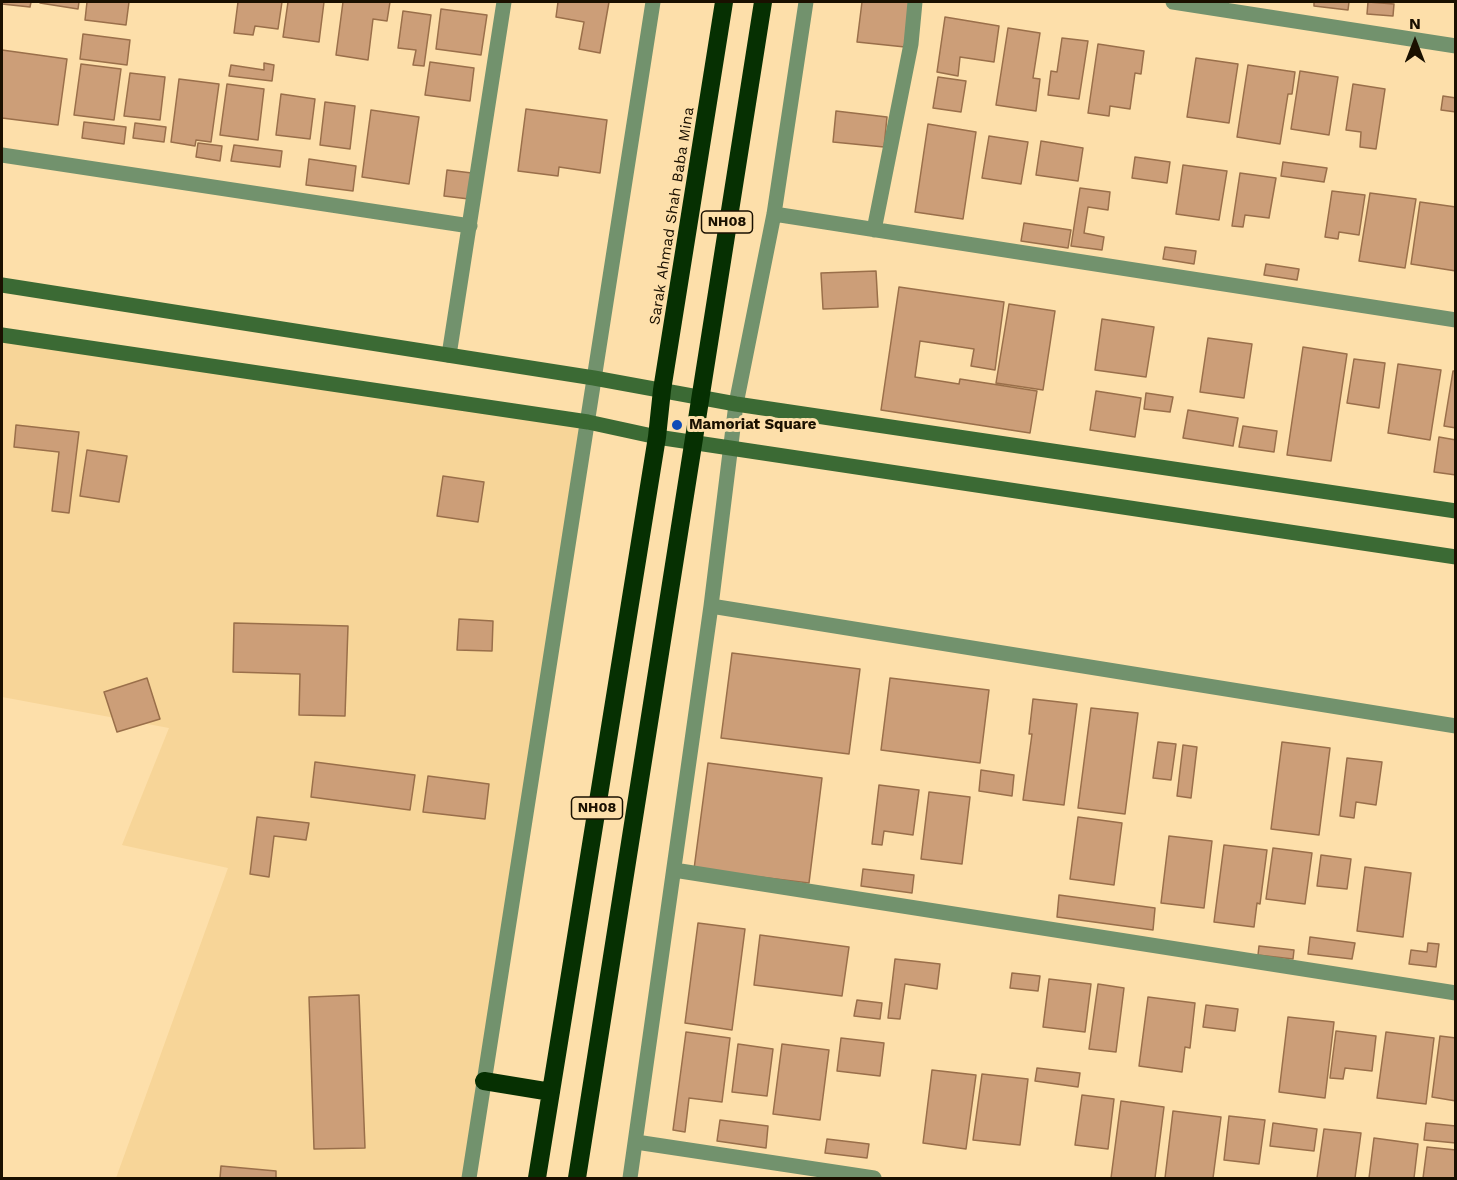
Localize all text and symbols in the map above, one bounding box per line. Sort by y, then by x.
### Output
north arrow [1385,12,1445,72]
text: N [1409,14,1421,33]
street label: Sarak Ahmad Shah Baba Mina [646,106,698,326]
road number: NH08 [702,211,752,233]
place label: Mamoriat Square [689,416,817,434]
marker: Mamoriat Square [670,418,684,432]
road number: NH08 [572,797,622,819]

